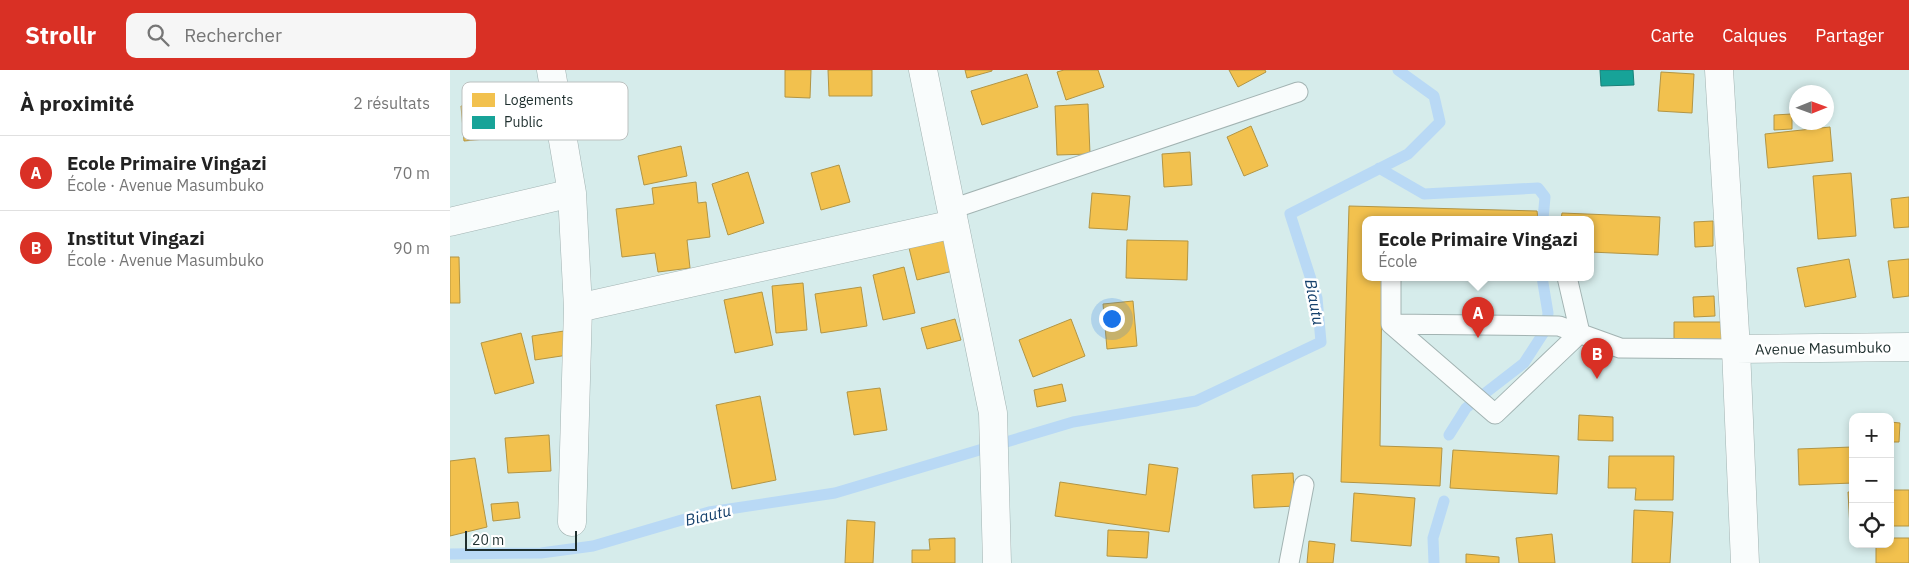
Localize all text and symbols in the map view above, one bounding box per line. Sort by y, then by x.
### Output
search box [126,13,476,58]
text: Strollr [25,19,96,51]
icon: search [144,21,172,49]
text: Rechercher [184,23,282,47]
text: Carte [1651,24,1694,47]
text: Calques [1722,24,1787,47]
text: Partager [1815,24,1884,47]
legend [462,82,628,140]
north arrow [1789,85,1834,130]
text: À proximité [20,89,134,117]
text: Logements [504,91,573,109]
text: 2 résultats [353,93,430,113]
text: Public [504,113,543,131]
text: Ecole Primaire Vingazi [67,151,267,175]
text: A [31,163,41,183]
text: 70 m [393,163,430,183]
text: École · Avenue Masumbuko [67,175,264,195]
popup [1362,216,1594,281]
text: Institut Vingazi [67,226,205,250]
text: Ecole Primaire Vingazi [1378,227,1578,251]
text: B [31,238,41,258]
text: 90 m [393,238,430,258]
text: École · Avenue Masumbuko [67,250,264,270]
text: École [1378,251,1417,271]
water label: Biautu [1301,277,1329,327]
pin: A [1462,297,1494,338]
your location [1099,306,1125,332]
street label: Avenue Masumbuko [1755,337,1891,359]
pin: B [1581,338,1613,379]
map controls [1849,413,1894,548]
button: + [1849,413,1894,458]
button: − [1849,458,1894,503]
water label: Biautu [683,500,733,530]
button: locate [1849,503,1894,548]
scale bar [465,528,578,551]
text: 20 m [472,531,504,549]

